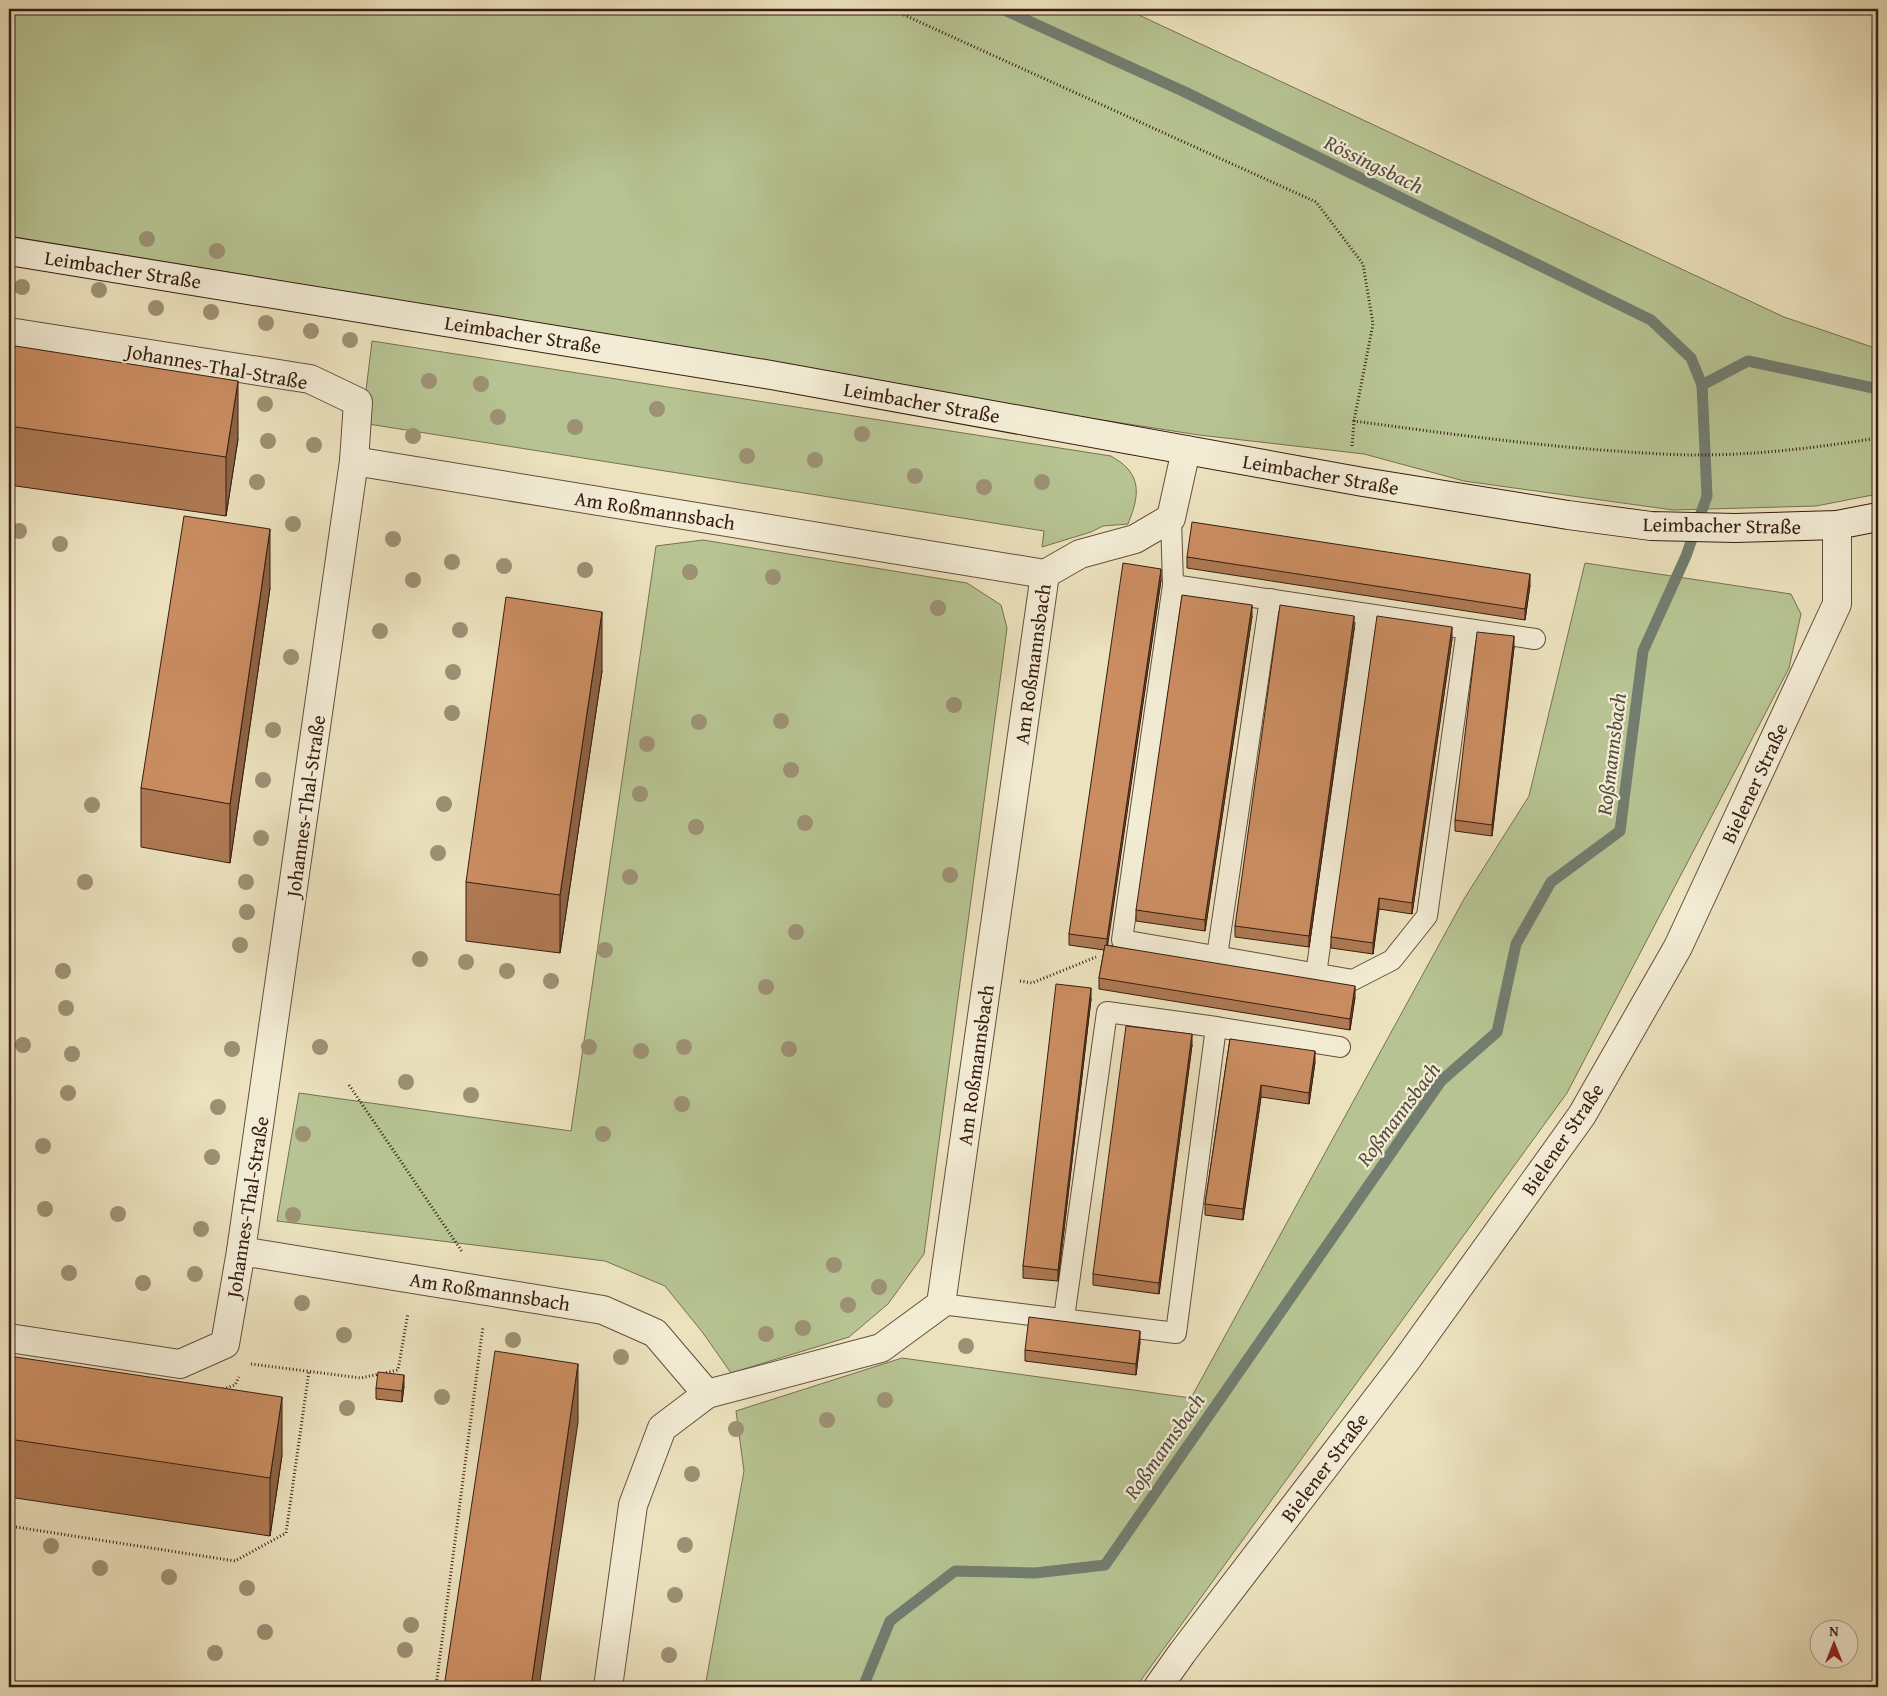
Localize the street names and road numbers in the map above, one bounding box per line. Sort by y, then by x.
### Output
street label: Leimbacher Straße [43,242,203,296]
street label: Leimbacher Straße [443,307,603,361]
street label: Johannes-Thal-Straße [121,335,310,396]
street label: Leimbacher Straße [842,374,1002,430]
street label: Leimbacher Straße [1241,446,1401,502]
street label: Am Roßmannsbach [573,483,737,537]
street label: Leimbacher Straße [1643,509,1801,541]
street label: Am Roßmannsbach [1006,582,1058,746]
street label: Johannes-Thal-Straße [277,713,332,902]
street label: Bielener Straße [1713,718,1795,848]
street label: Am Roßmannsbach [949,983,1001,1147]
street label: Bielener Straße [1514,1077,1610,1201]
street label: Johannes-Thal-Straße [218,1114,276,1303]
street label: Am Roßmannsbach [408,1264,572,1318]
street label: Bielener Straße [1273,1406,1375,1528]

